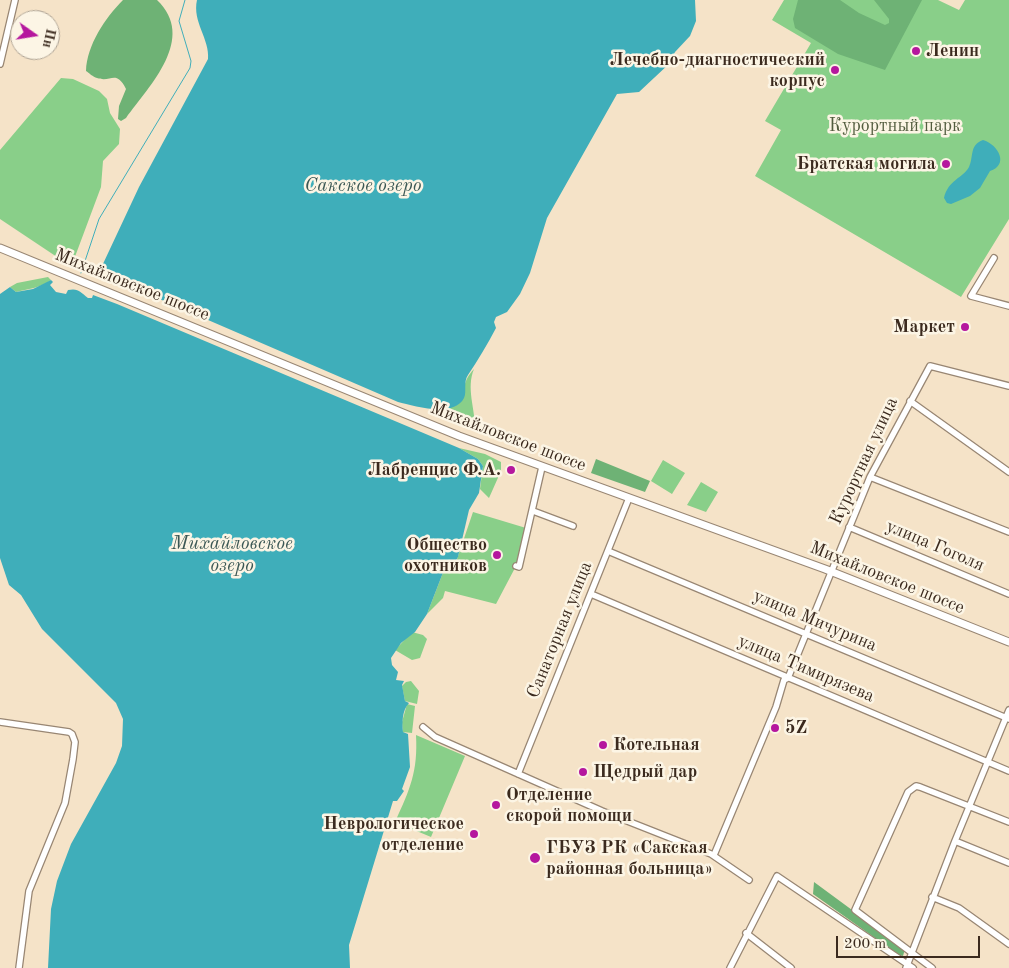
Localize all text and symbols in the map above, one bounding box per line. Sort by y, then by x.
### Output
north arrow [10,10,60,60]
text: Пн [40,27,58,49]
place label: Ленин [926,40,979,62]
marker: Ленин [910,45,922,57]
place label: Лечебно-диагностический корпус [610,49,825,92]
marker: Лечебно-диагностический корпус [829,64,841,76]
park label: Курортный парк [829,115,961,137]
place label: Братская могила [797,153,936,175]
marker: Братская могила [940,158,952,170]
water label: Сакское озеро [304,175,422,197]
street label: Михайловское шоссе [51,244,213,326]
place label: Маркет [893,316,955,338]
marker: Маркет [959,321,971,333]
street label: Курортная улица [825,394,903,528]
street label: Михайловское шоссе [427,397,589,477]
place label: Лабренцис Ф.А. [368,459,501,481]
marker: Лабренцис Ф.А. [505,464,517,476]
street label: улица Гоголя [883,516,987,576]
water label: Михайловское озеро [171,533,293,577]
place label: Общество охотников [404,534,487,576]
street label: Михайловское шоссе [806,537,968,619]
marker: Общество охотников [491,549,503,561]
street label: Санаторная улица [523,558,597,702]
street label: улица Мичурина [750,585,880,657]
street label: улица Тимирязева [735,631,877,707]
place label: 5Z [785,717,807,739]
marker: 5Z [769,722,781,734]
place label: Котельная [613,734,700,756]
marker: Котельная [597,739,609,751]
place label: Щедрый дар [593,761,697,783]
marker: Щедрый дар [577,766,589,778]
place label: Отделение скорой помощи [506,784,632,826]
marker: Отделение скорой помощи [490,799,502,811]
place label: Неврологическое отделение [323,813,464,856]
marker: Неврологическое отделение [468,828,480,840]
place label: ГБУЗ РК «Сакская районная больница» [546,837,713,880]
marker: ГБУЗ РК «Сакская районная больница» [528,851,542,865]
scale bar [839,926,983,958]
text: 200 m [844,937,886,952]

